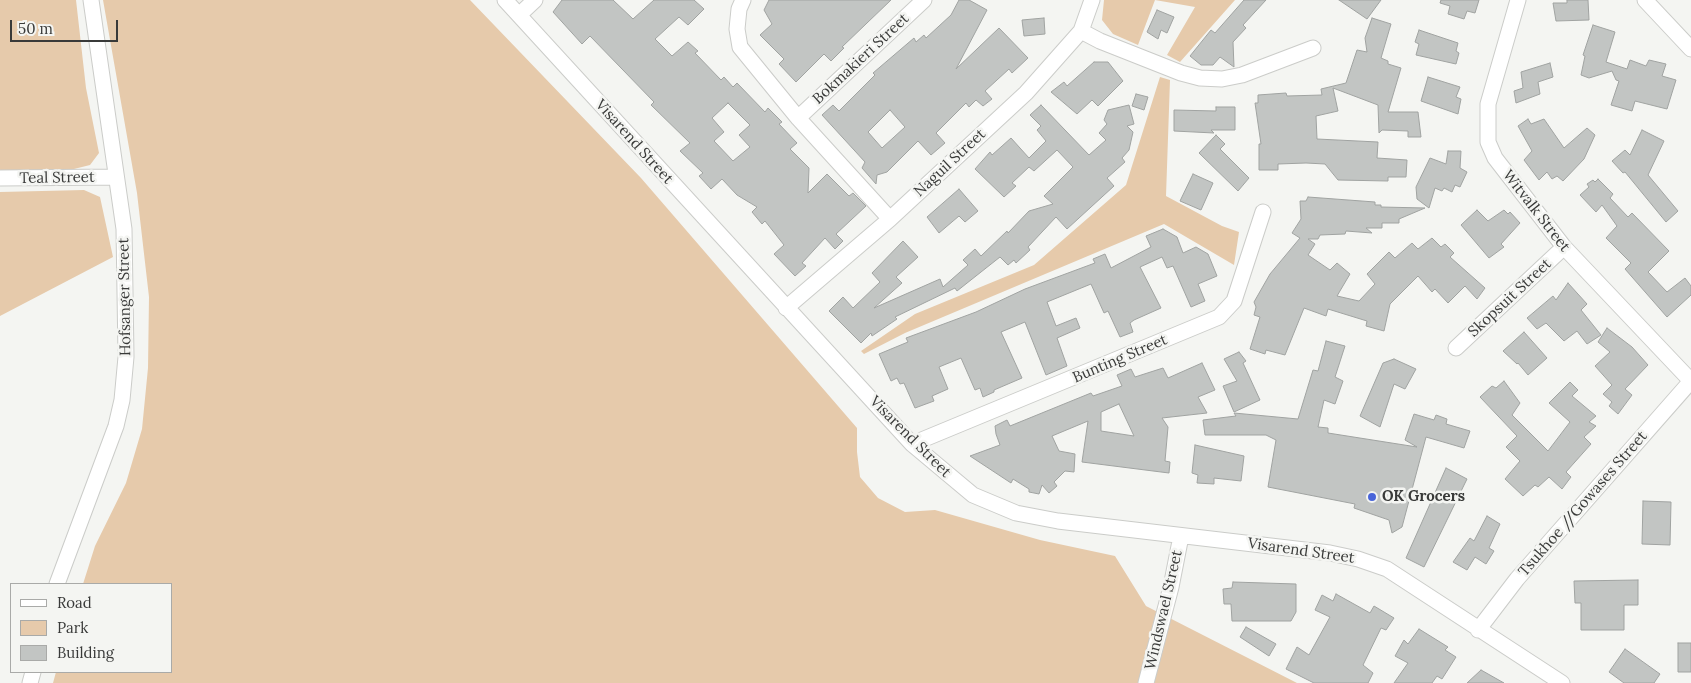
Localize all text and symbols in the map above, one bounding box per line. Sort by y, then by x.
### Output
scale bar [12,10,120,42]
street label: Bokmakieri Street [809,10,913,108]
text: 50 m [18,19,53,38]
street label: Visarend Street [591,96,677,188]
street label: Naguil Street [911,125,989,201]
street label: Witvalk Street [1498,166,1574,256]
street label: Teal Street [19,168,95,188]
street label: Hofsanger Street [115,238,135,356]
street label: Skopsuit Street [1465,255,1555,341]
street label: Bunting Street [1070,331,1170,387]
street label: Visarend Street [866,393,954,481]
street label: Tsukhoe //Gowases Street [1515,428,1651,580]
place label: OK Grocers [1382,488,1465,506]
marker: OK Grocers [1366,491,1378,503]
street label: Visarend Street [1247,535,1355,567]
street label: Windswael Street [1141,548,1187,672]
legend [10,583,172,673]
text: Road [57,593,92,612]
text: Park [57,618,88,637]
text: Building [57,643,114,662]

